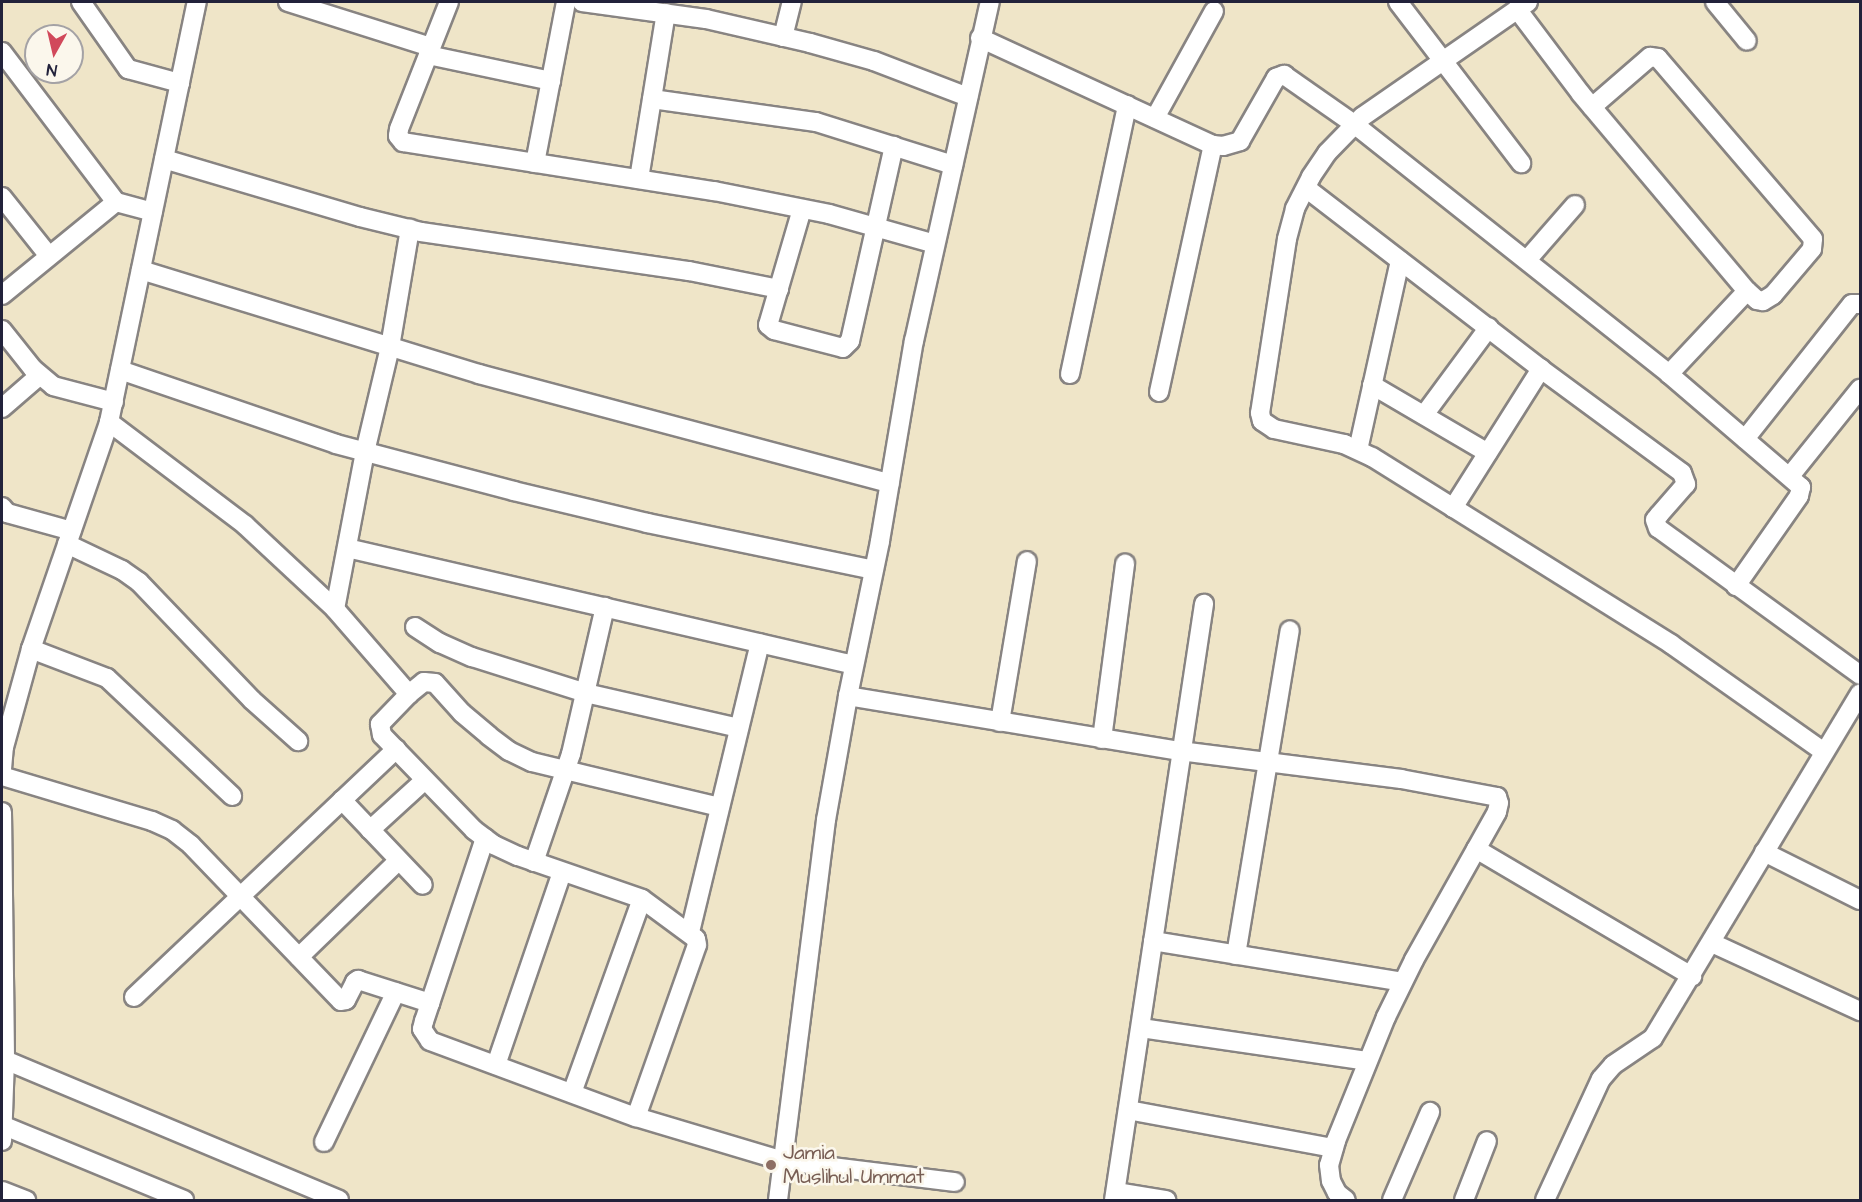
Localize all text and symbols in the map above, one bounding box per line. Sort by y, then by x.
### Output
north arrow [24,24,84,84]
text: N [45,58,58,81]
place label: Jamia Muslihul Ummat [783,1140,924,1190]
marker: Jamia Muslihul Ummat [764,1158,778,1172]

